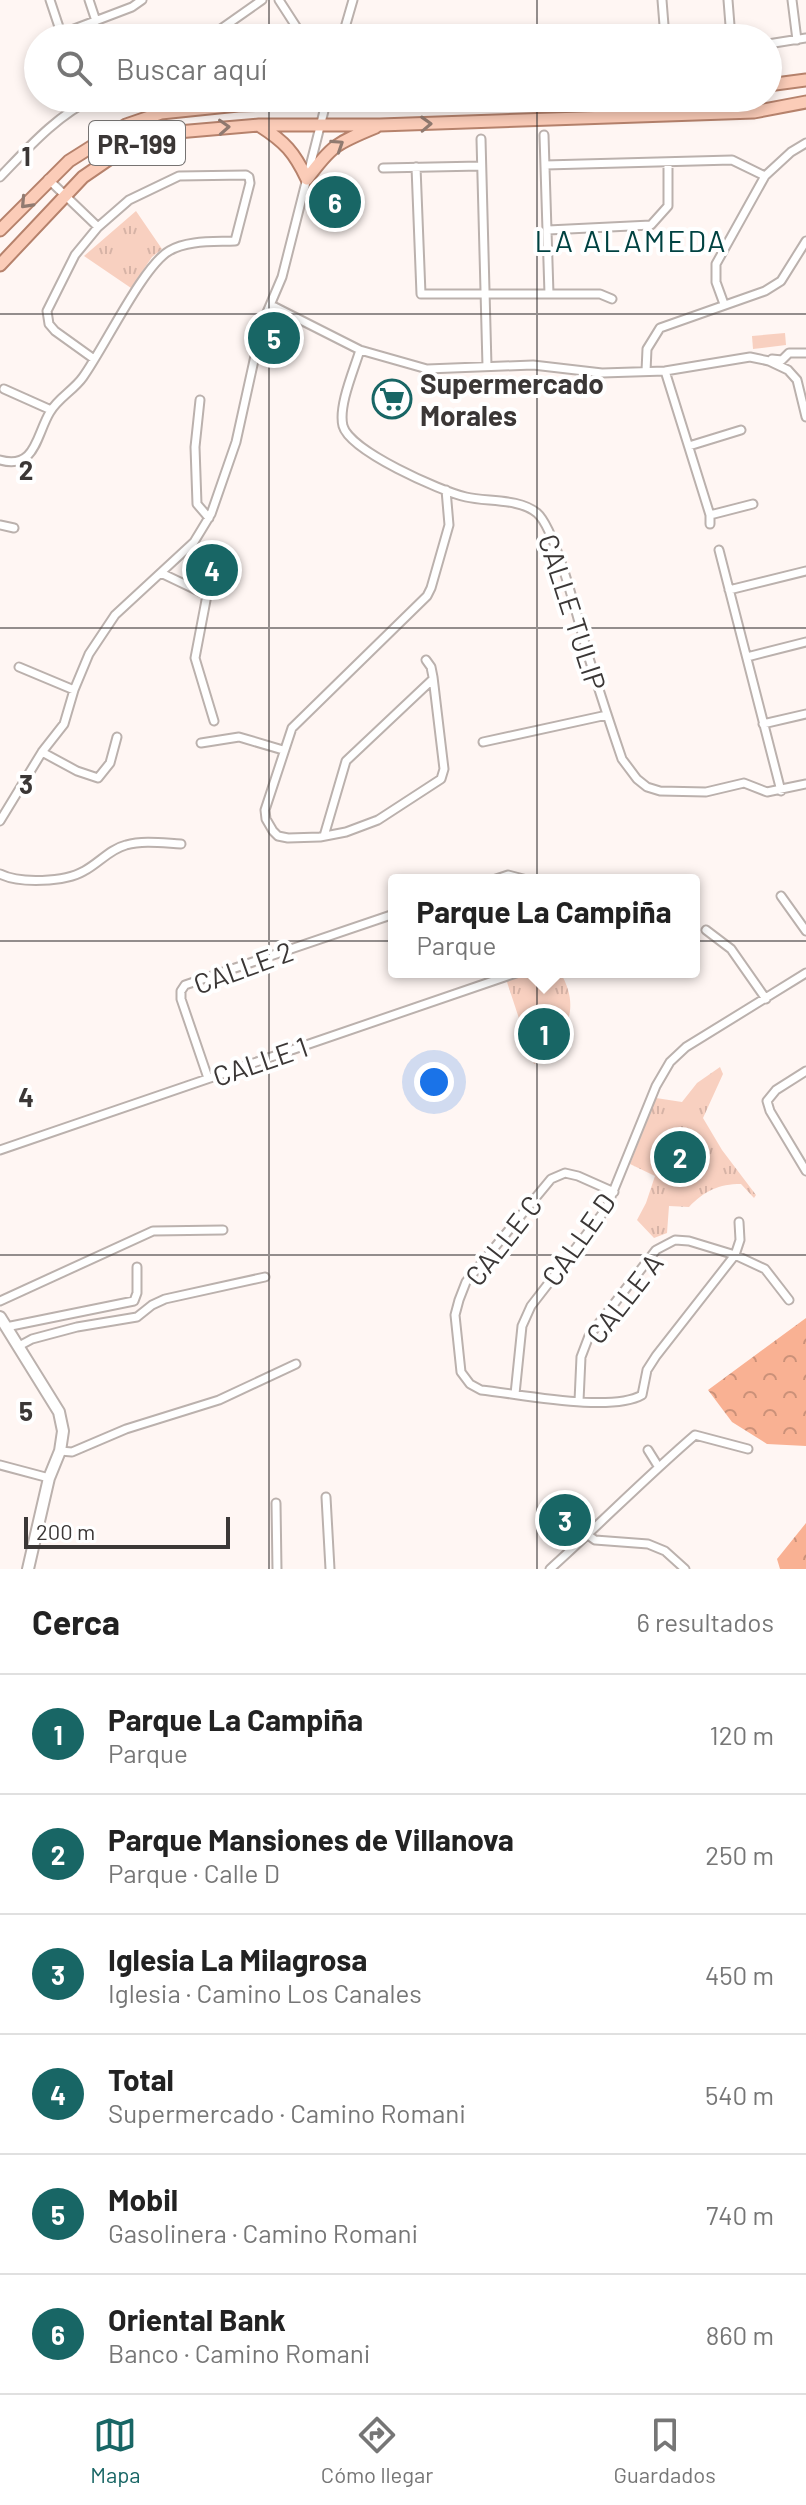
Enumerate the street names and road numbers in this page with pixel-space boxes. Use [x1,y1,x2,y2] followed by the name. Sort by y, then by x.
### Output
[89,121,185,165] road number: PR-199
[532,530,614,694] street label: CALLE TULIP
[189,933,297,1001] street label: CALLE 2
[208,1029,312,1093] street label: CALLE 1
[534,1186,622,1292] street label: CALLE D
[457,1188,549,1292] street label: CALLE C
[578,1246,670,1350] street label: CALLE A

